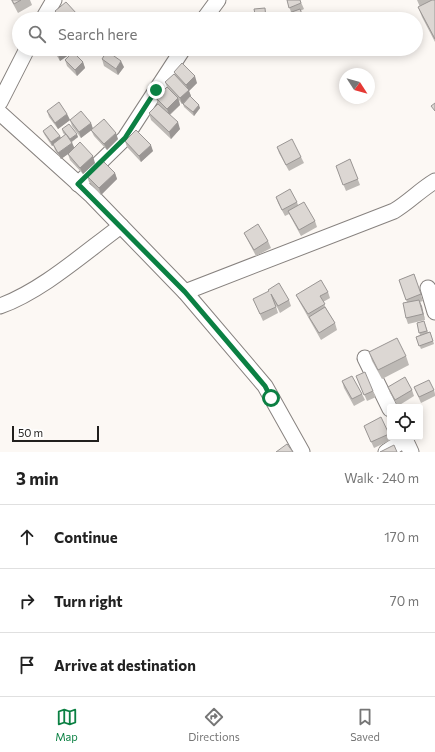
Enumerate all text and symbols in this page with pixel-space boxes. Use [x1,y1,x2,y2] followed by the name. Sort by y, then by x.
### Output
[12,12,423,56] search box
[26,23,48,45] icon: search
[58,25,137,43] text: Search here
[339,68,375,104] north arrow
[147,81,165,99] route end
[262,389,280,407] route start
[387,404,423,440] map controls
[387,404,423,440] button: locate
[12,424,99,443] scale bar
[18,426,43,439] text: 50 m
[16,468,59,489] text: 3 min
[344,470,419,486] text: Walk · 240 m
[16,526,38,548] icon: ahead
[54,528,118,546] text: Continue
[384,529,419,545] text: 170 m
[16,590,38,612] icon: right
[54,592,123,610] text: Turn right
[390,593,419,609] text: 70 m
[16,654,38,676] icon: arrive
[54,656,196,674] text: Arrive at destination
[55,706,78,743] tab: Map
[188,706,240,743] tab: Directions
[350,706,380,743] tab: Saved

